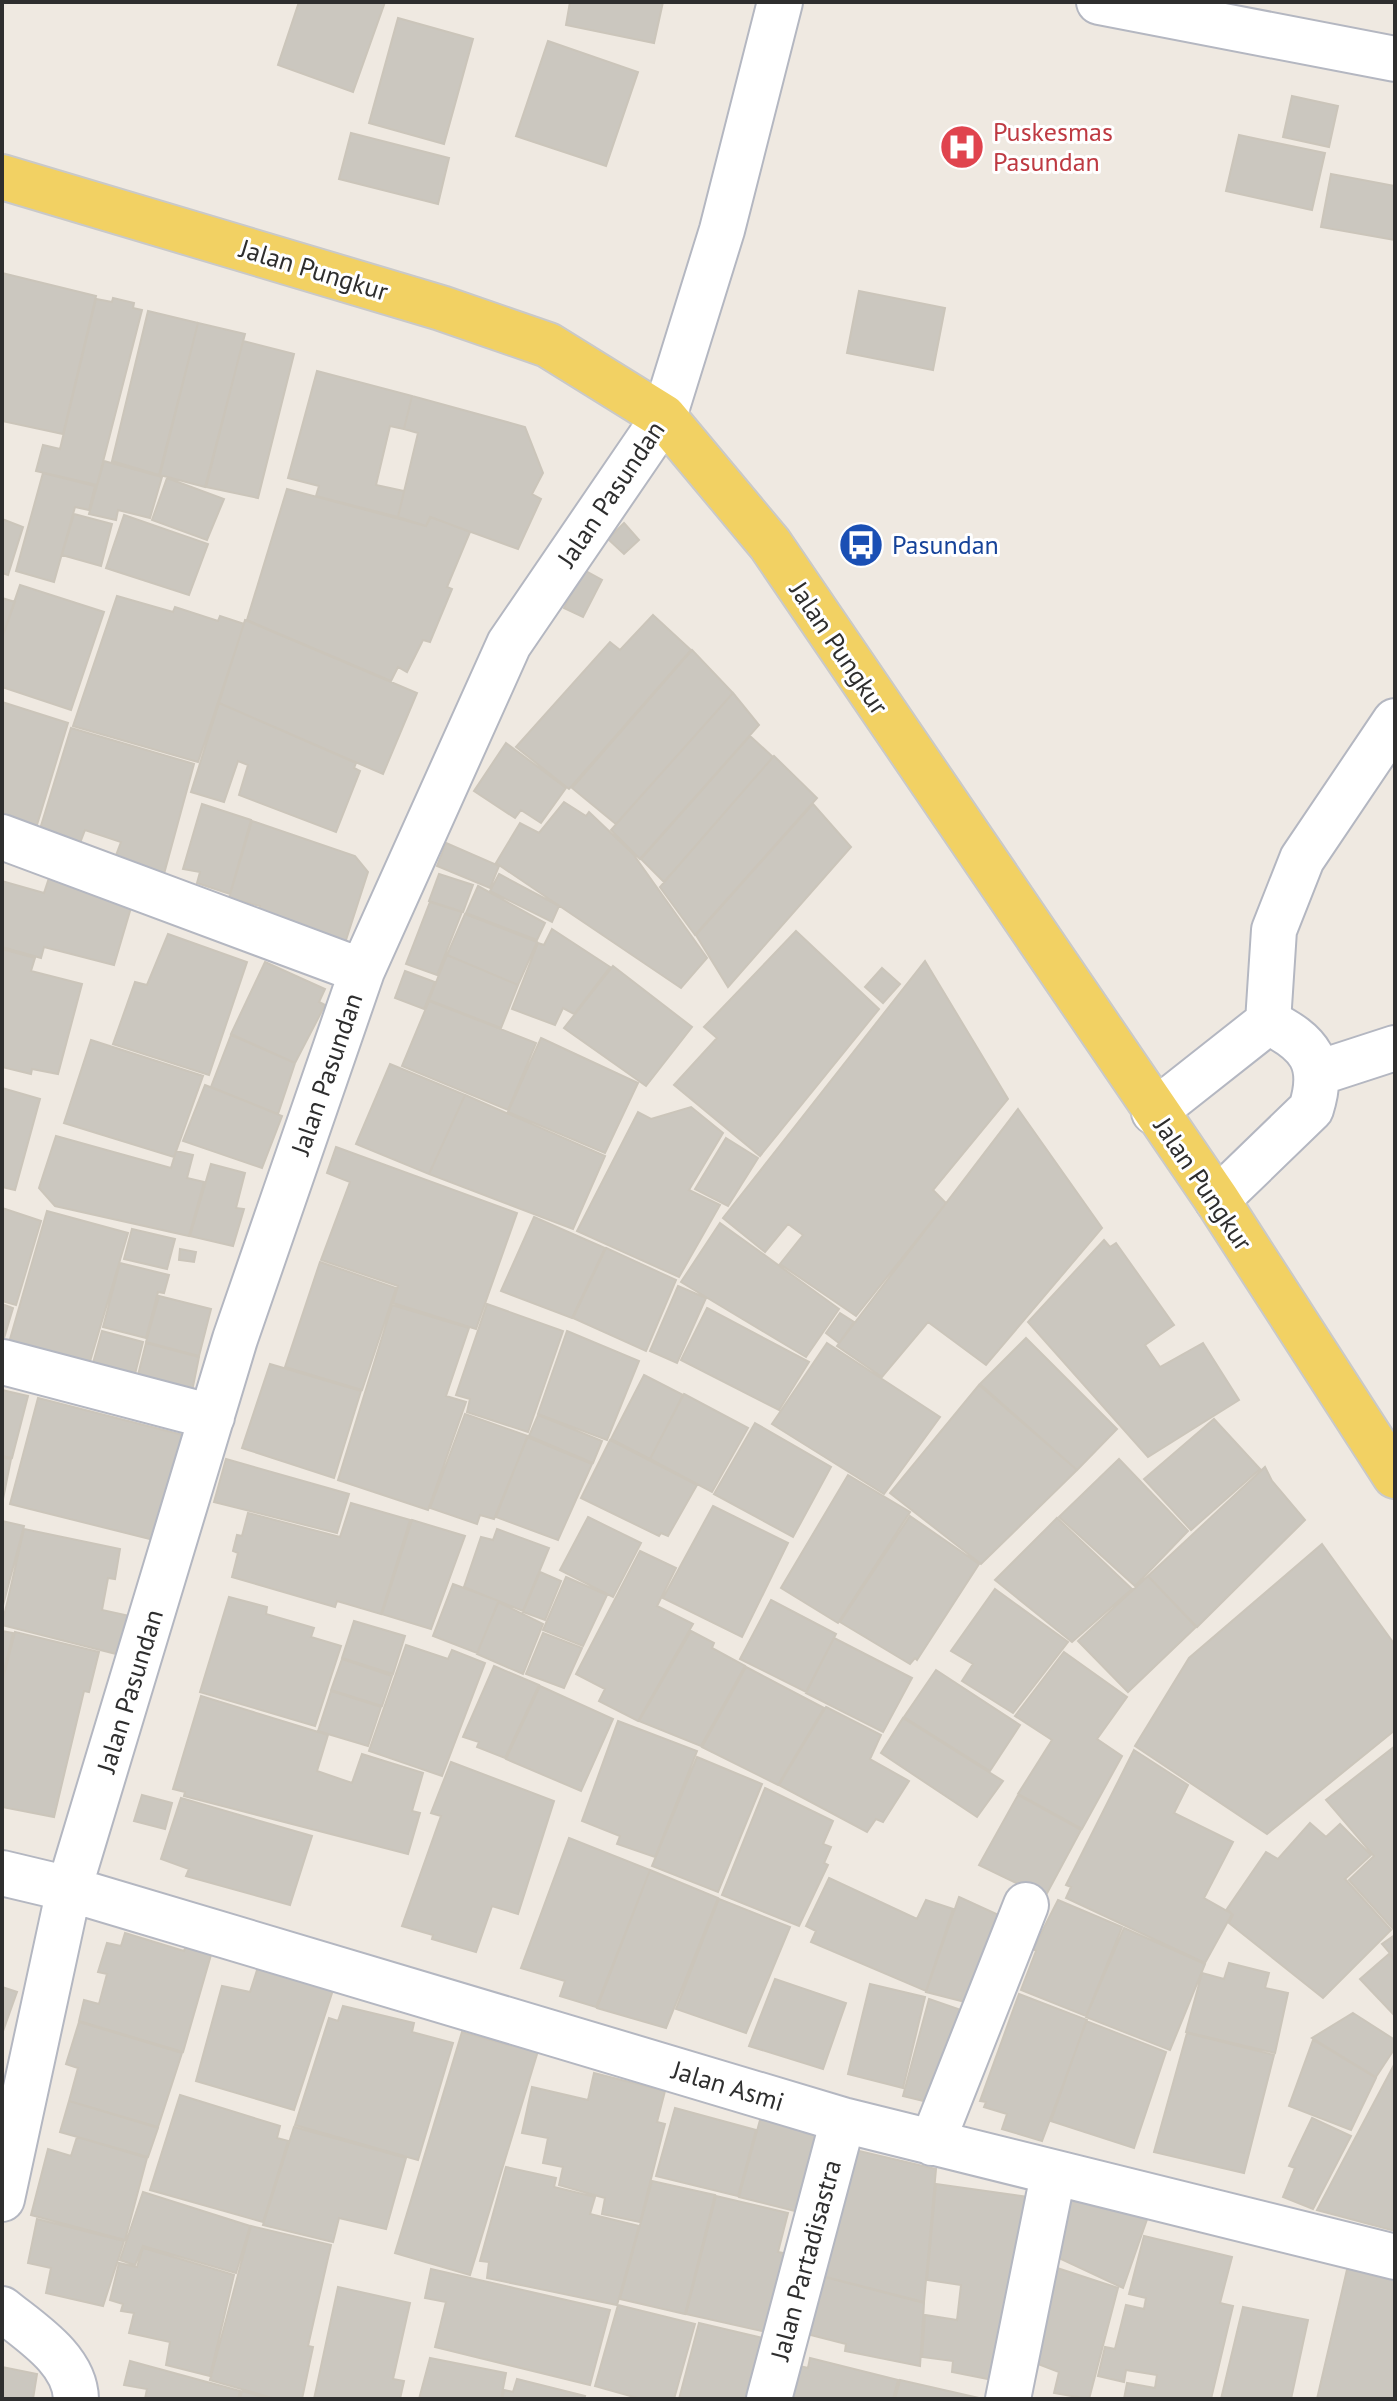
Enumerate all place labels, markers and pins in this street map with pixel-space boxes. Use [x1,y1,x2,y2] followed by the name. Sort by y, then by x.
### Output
[993,115,1113,178] place label: Puskesmas Pasundan
[938,123,986,171] hospital icon: Puskesmas Pasundan
[837,521,885,569] bus stop icon: Pasundan
[892,528,999,561] place label: Pasundan

